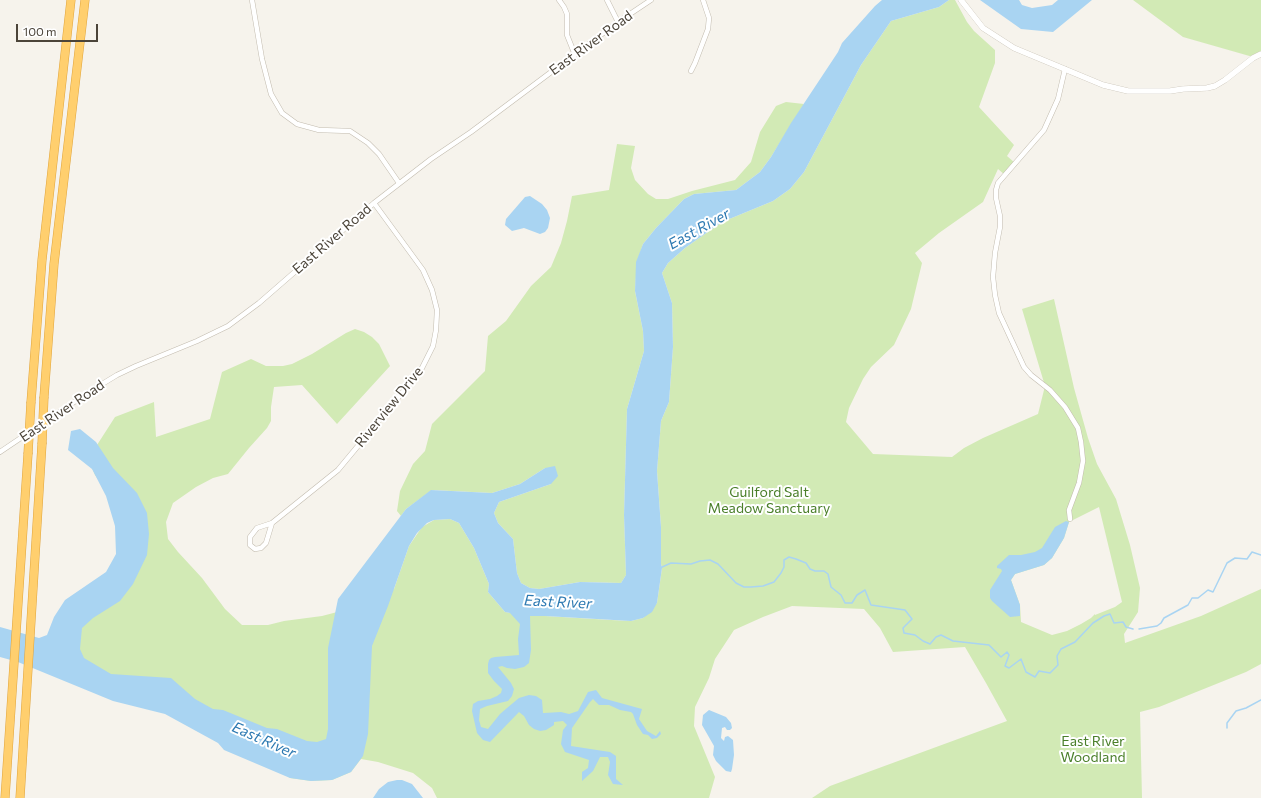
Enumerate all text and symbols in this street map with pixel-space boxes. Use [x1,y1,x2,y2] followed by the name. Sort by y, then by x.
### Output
[546,7,636,79] street label: East River Road
[18,16,100,42] scale bar
[23,24,57,38] text: 100 m
[289,200,375,278] street label: East River Road
[665,205,733,253] water label: East River
[351,363,427,451] street label: Riverview Drive
[16,376,108,446] street label: East River Road
[708,484,830,516] park label: Guilford Salt Meadow Sanctuary
[524,591,592,613] water label: East River
[229,718,299,762] water label: East River
[1060,733,1126,766] park label: East River Woodland

